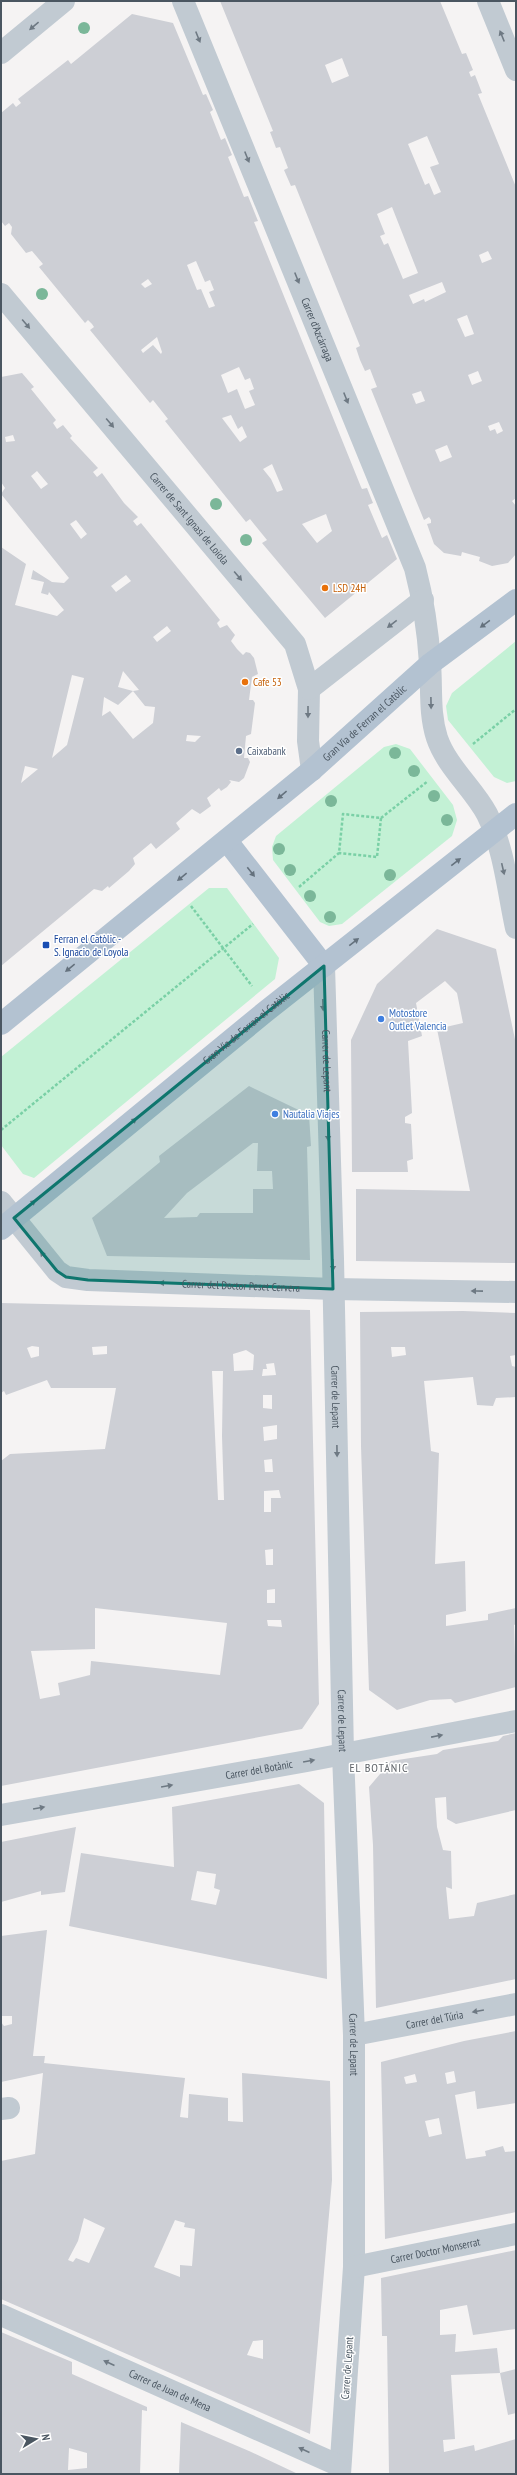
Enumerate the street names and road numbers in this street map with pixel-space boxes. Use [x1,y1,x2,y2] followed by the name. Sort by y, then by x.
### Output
[298,296,337,364] street label: Carrer d'Azcárraga
[147,469,232,567] street label: Carrer de Sant Ignasi de Loiola
[320,682,409,764] street label: Gran Via de Ferran el Catòlic
[200,988,292,1067] street label: Gran Via de Ferran el Catòlic
[319,1029,335,1092] street label: Carrer de Lepant
[182,1276,300,1295] street label: Carrer del Doctor Peset Cervera
[328,1365,343,1428] street label: Carrer de Lepant
[335,1689,350,1752] street label: Carrer de Lepant
[224,1757,294,1782] street label: Carrer del Botànic
[405,2007,464,2032] street label: Carrer del Túria
[346,2013,361,2076] street label: Carrer de Lepant
[389,2234,481,2266] street label: Carrer Doctor Monserrat
[338,2336,356,2400] street label: Carrer de Lepant
[127,2366,213,2415] street label: Carrer de Juan de Mena

